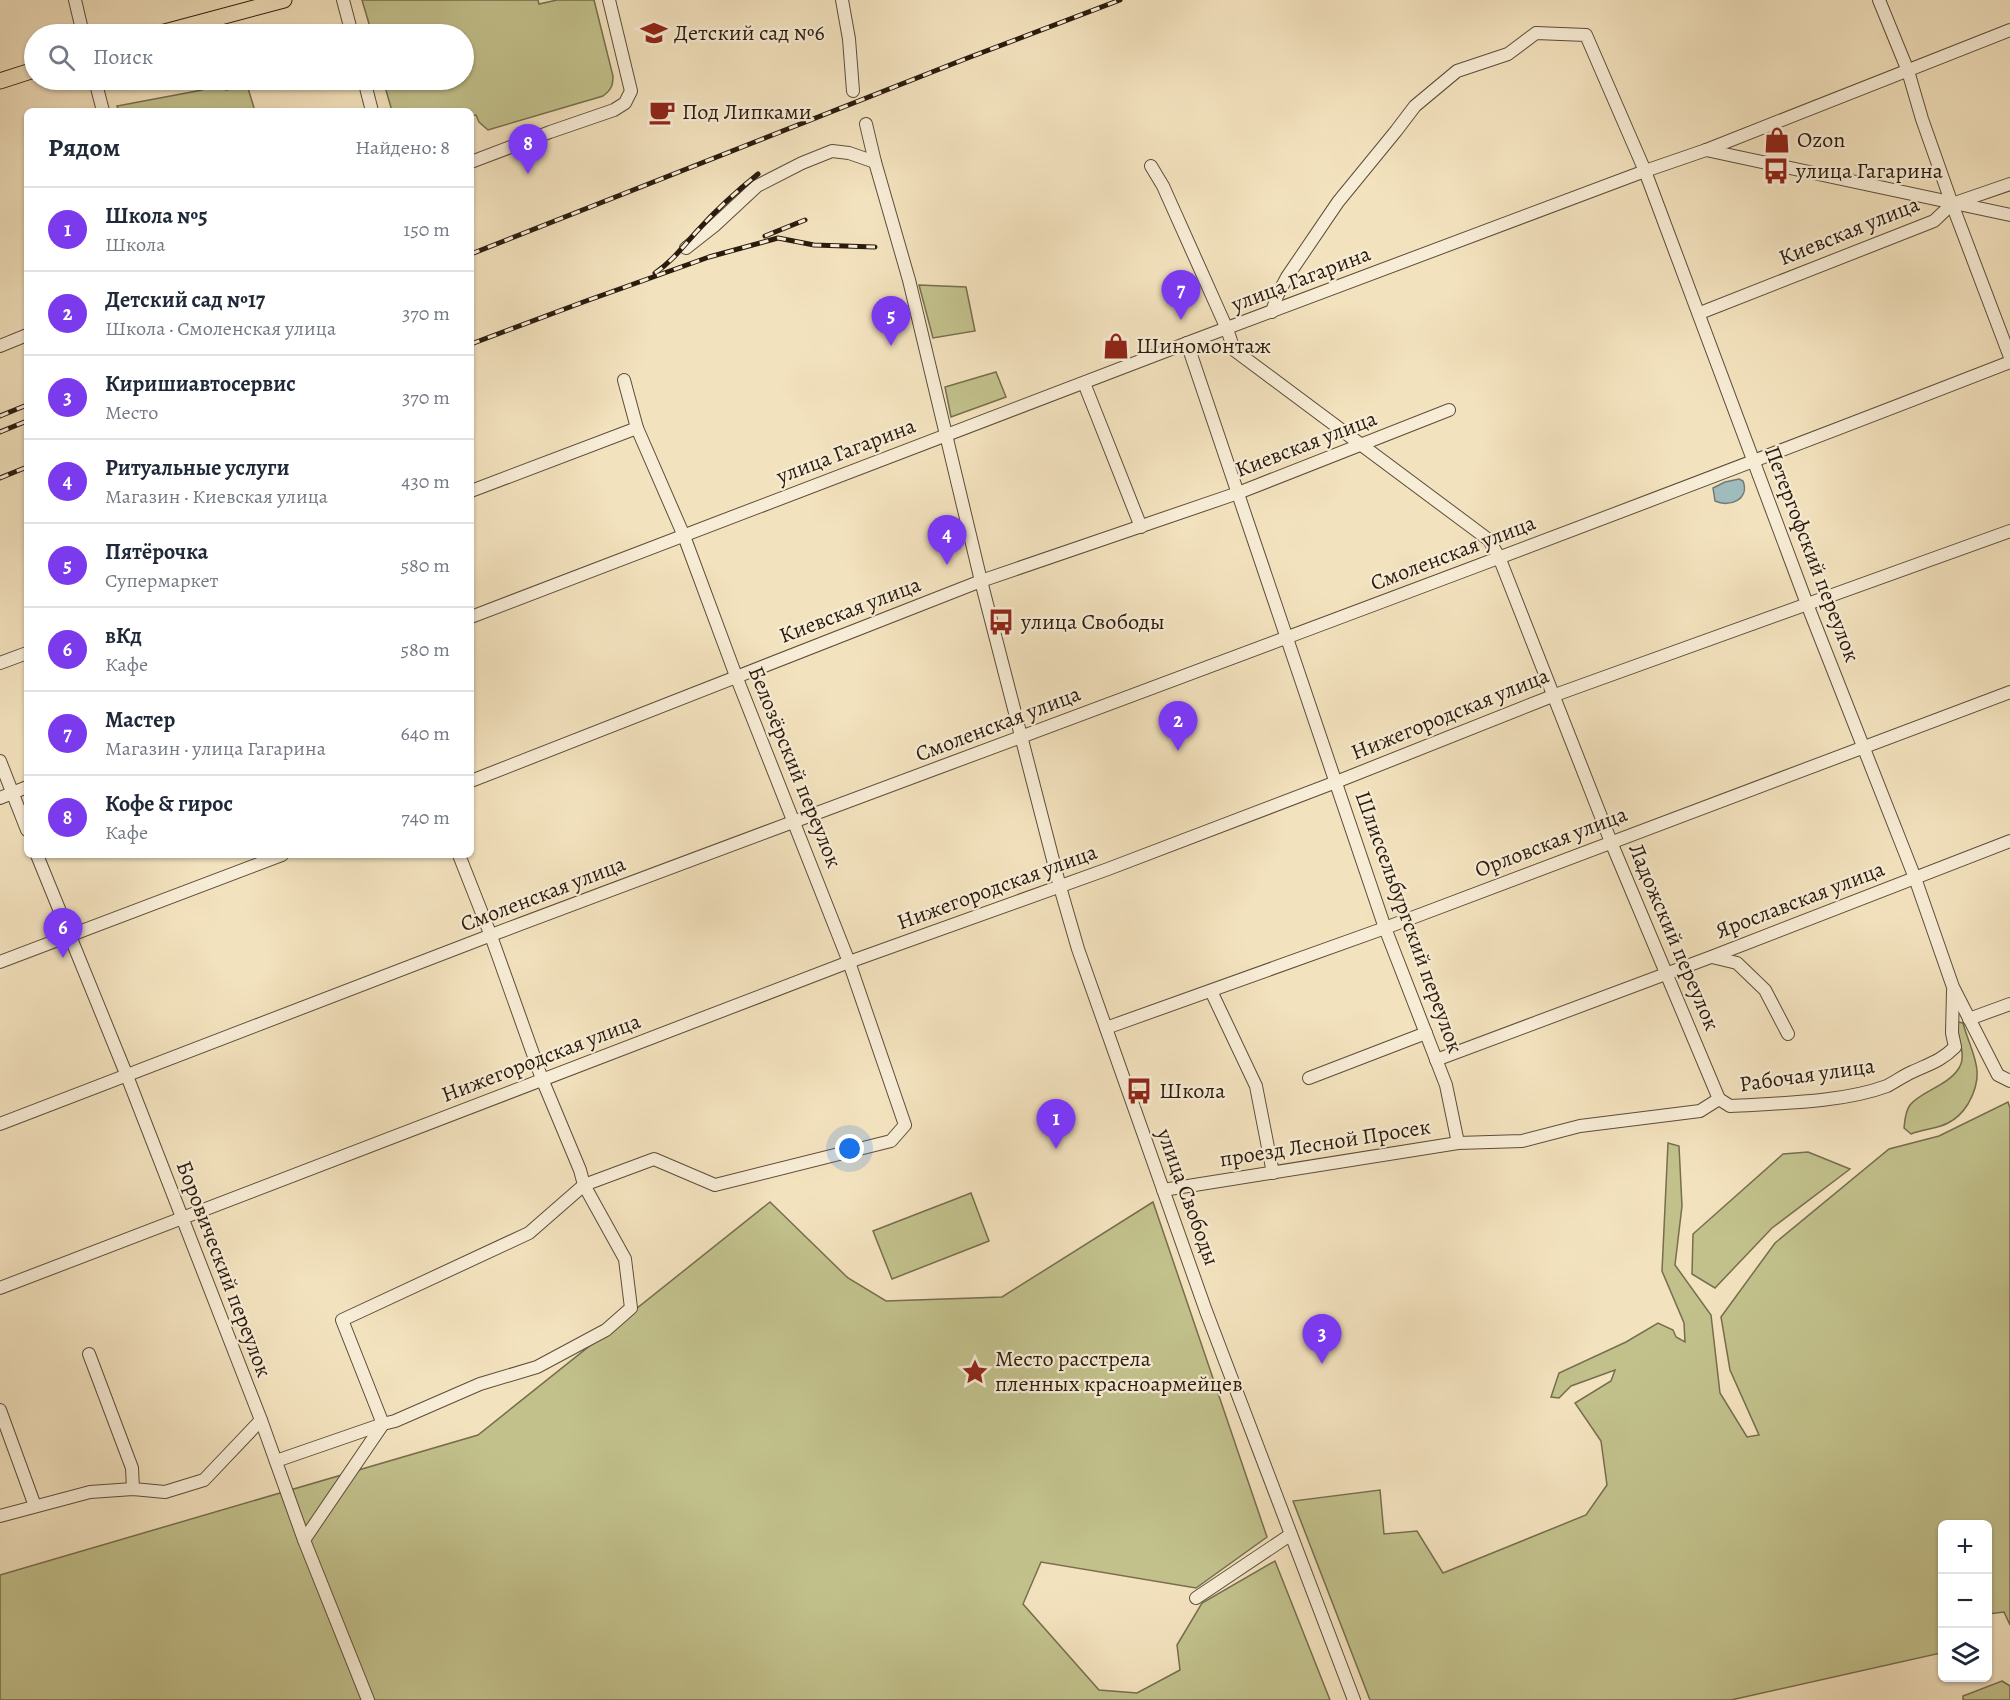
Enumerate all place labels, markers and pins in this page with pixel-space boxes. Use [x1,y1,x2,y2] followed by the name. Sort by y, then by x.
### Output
[639,18,669,48] school or university icon: Детский сад №6
[674,18,825,48] place label: Детский сад №6
[647,97,677,127] cafe icon: Под Липками
[682,97,812,127] place label: Под Липками
[508,124,548,174] pin: 8
[1762,125,1792,155] shop icon: Ozon
[1797,125,1845,155] place label: Ozon
[1761,156,1791,186] bus stop icon: улица Гагарина
[1795,156,1944,186] place label: улица Гагарина
[1162,270,1200,320] pin: 7
[872,296,910,346] pin: 5
[1101,331,1131,361] shop icon: Шиномонтаж
[1136,331,1272,361] place label: Шиномонтаж
[928,516,966,565] pin: 4
[986,607,1016,637] bus stop icon: улица Свободы
[1020,607,1165,637] place label: улица Свободы
[1158,702,1198,751] pin: 2
[44,908,82,958] pin: 6
[1124,1076,1154,1106] bus stop icon: Школа
[1159,1076,1226,1106] place label: Школа
[1036,1100,1076,1149] pin: 1
[1302,1314,1342,1364] pin: 3
[995,1344,1243,1399] place label: Место расстрела пленных красноармейцев
[960,1357,990,1387] place icon: Место расстрела пленных красноармейцев

